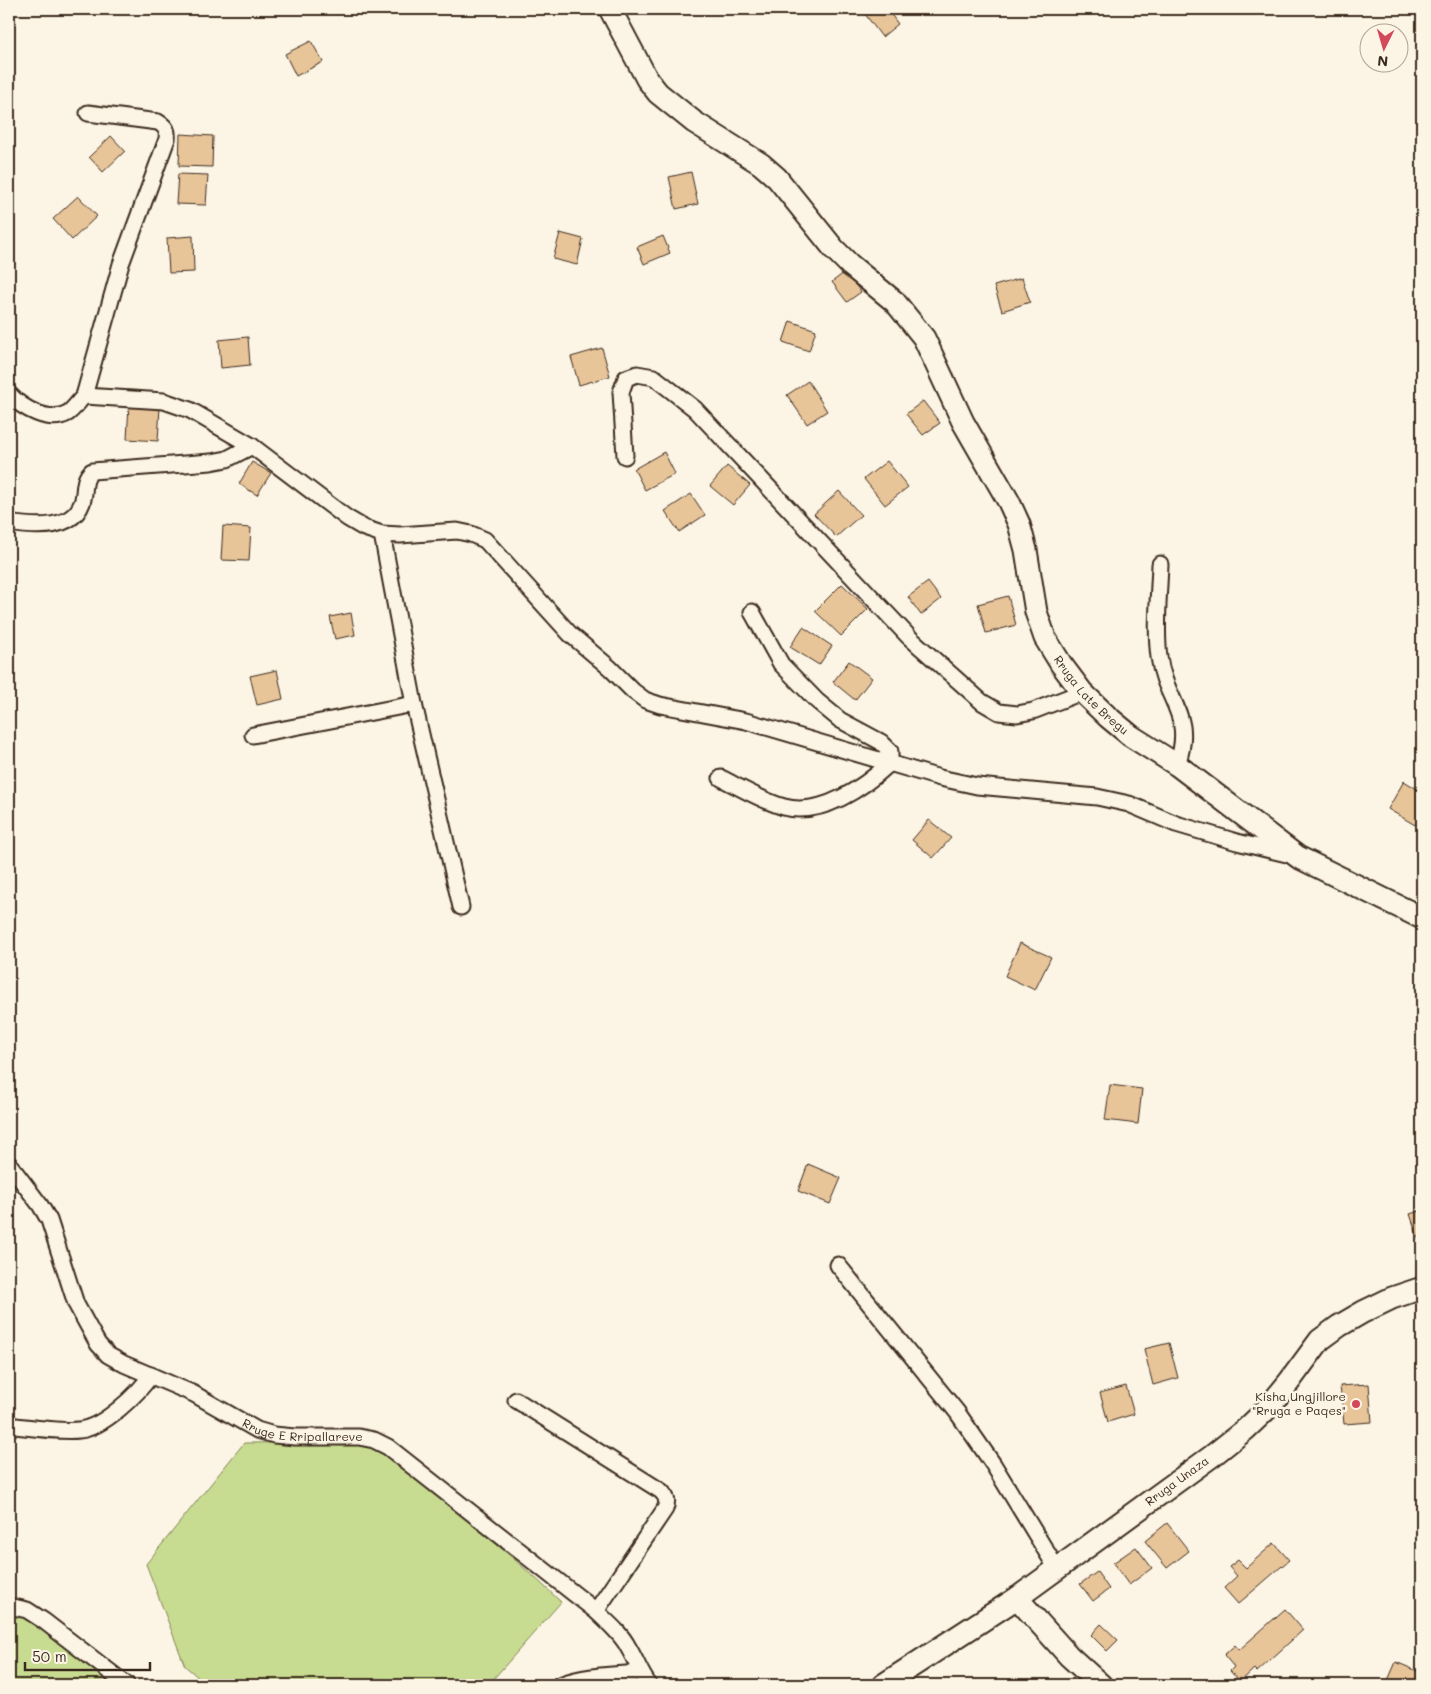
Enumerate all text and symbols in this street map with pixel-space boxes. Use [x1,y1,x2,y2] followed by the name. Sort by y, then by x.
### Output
[1358,22,1408,72] north arrow
[1377,52,1389,71] text: N
[1051,652,1132,738] street label: Rruga Late Bregu
[1252,1388,1346,1418] place label: Kisha Ungjillore "Rruga e Paqes"
[1350,1398,1362,1410] marker: Kisha Ungjillore "Rruga e Paqes"
[240,1414,363,1444] street label: Rruge E Rripallareve
[1142,1452,1212,1509] street label: Rruga Unaza
[25,1639,150,1671] scale bar
[32,1646,67,1666] text: 50 m

